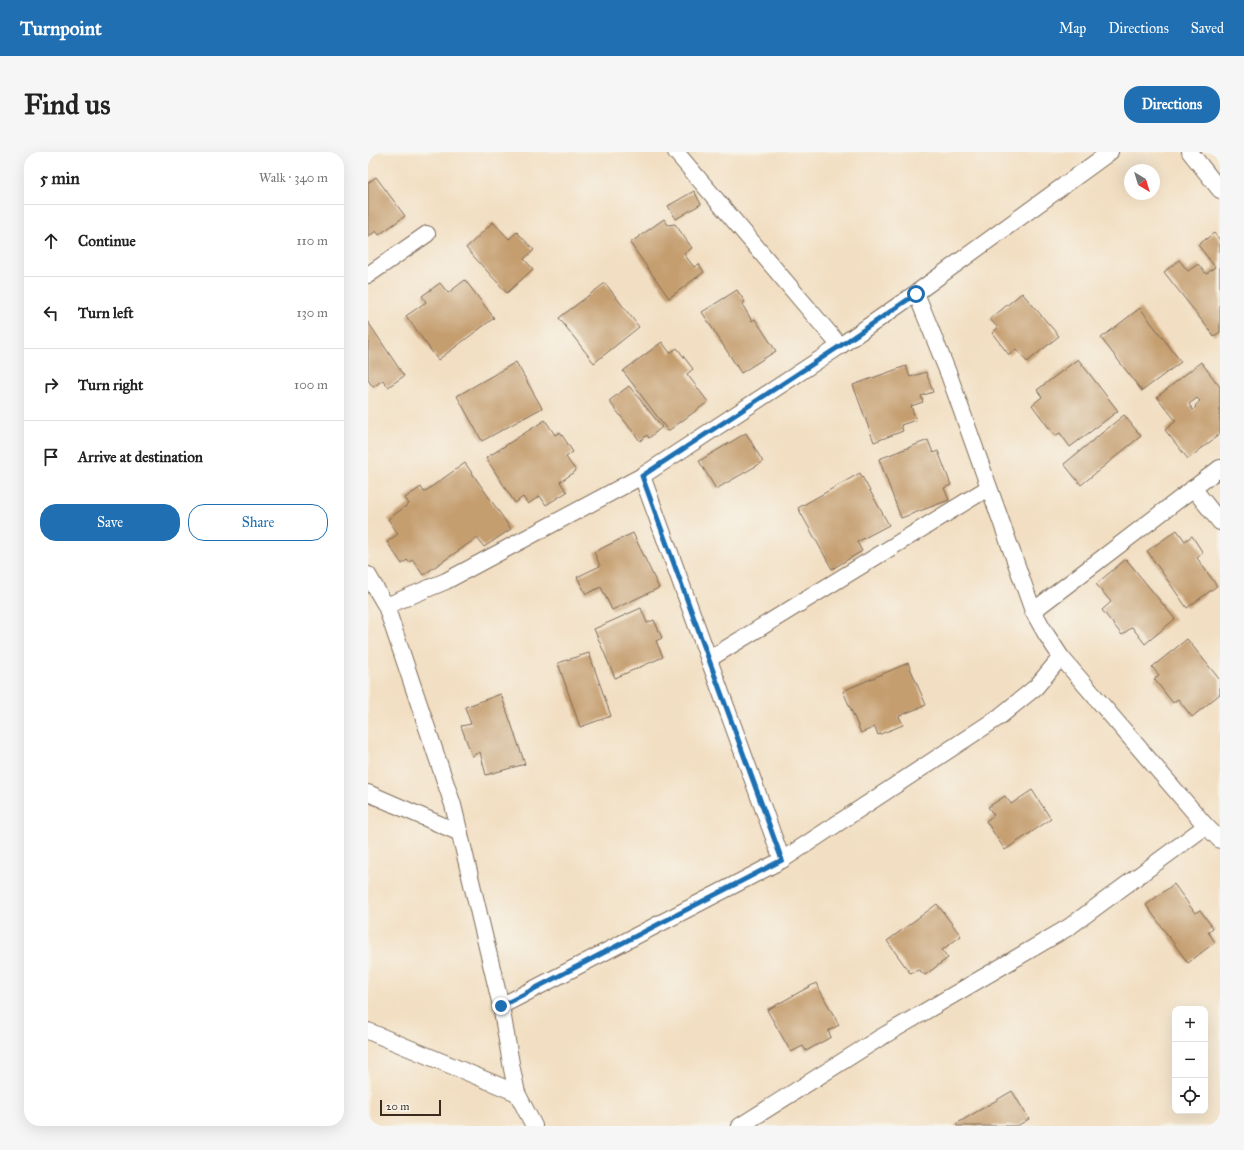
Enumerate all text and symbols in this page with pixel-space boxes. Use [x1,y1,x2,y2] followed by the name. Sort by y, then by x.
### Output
[20,17,102,40] text: Turnpoint
[1059,20,1086,37] text: Map
[1108,20,1169,37] text: Directions
[1191,20,1224,37] text: Saved
[1124,86,1220,123] button: Directions
[24,87,110,122] text: Find us
[1124,164,1160,200] north arrow
[40,168,80,189] text: 5 min
[259,170,328,186] text: Walk · 340 m
[40,230,62,252] icon: ahead
[78,232,136,250] text: Continue
[296,233,328,249] text: 110 m
[907,285,925,303] route start
[40,302,62,324] icon: left
[78,304,134,322] text: Turn left
[296,305,328,321] text: 130 m
[40,374,62,396] icon: right
[78,376,143,394] text: Turn right
[294,377,328,393] text: 100 m
[40,446,62,468] icon: arrive
[78,448,203,466] text: Arrive at destination
[40,504,180,541] button: Save
[188,504,328,541] button: Share
[492,997,510,1015] route end
[1172,1006,1208,1114] map controls
[1172,1006,1208,1042] button: +
[1172,1042,1208,1078] button: −
[1172,1078,1208,1114] button: locate
[380,1098,441,1117] scale bar
[386,1100,409,1113] text: 20 m

